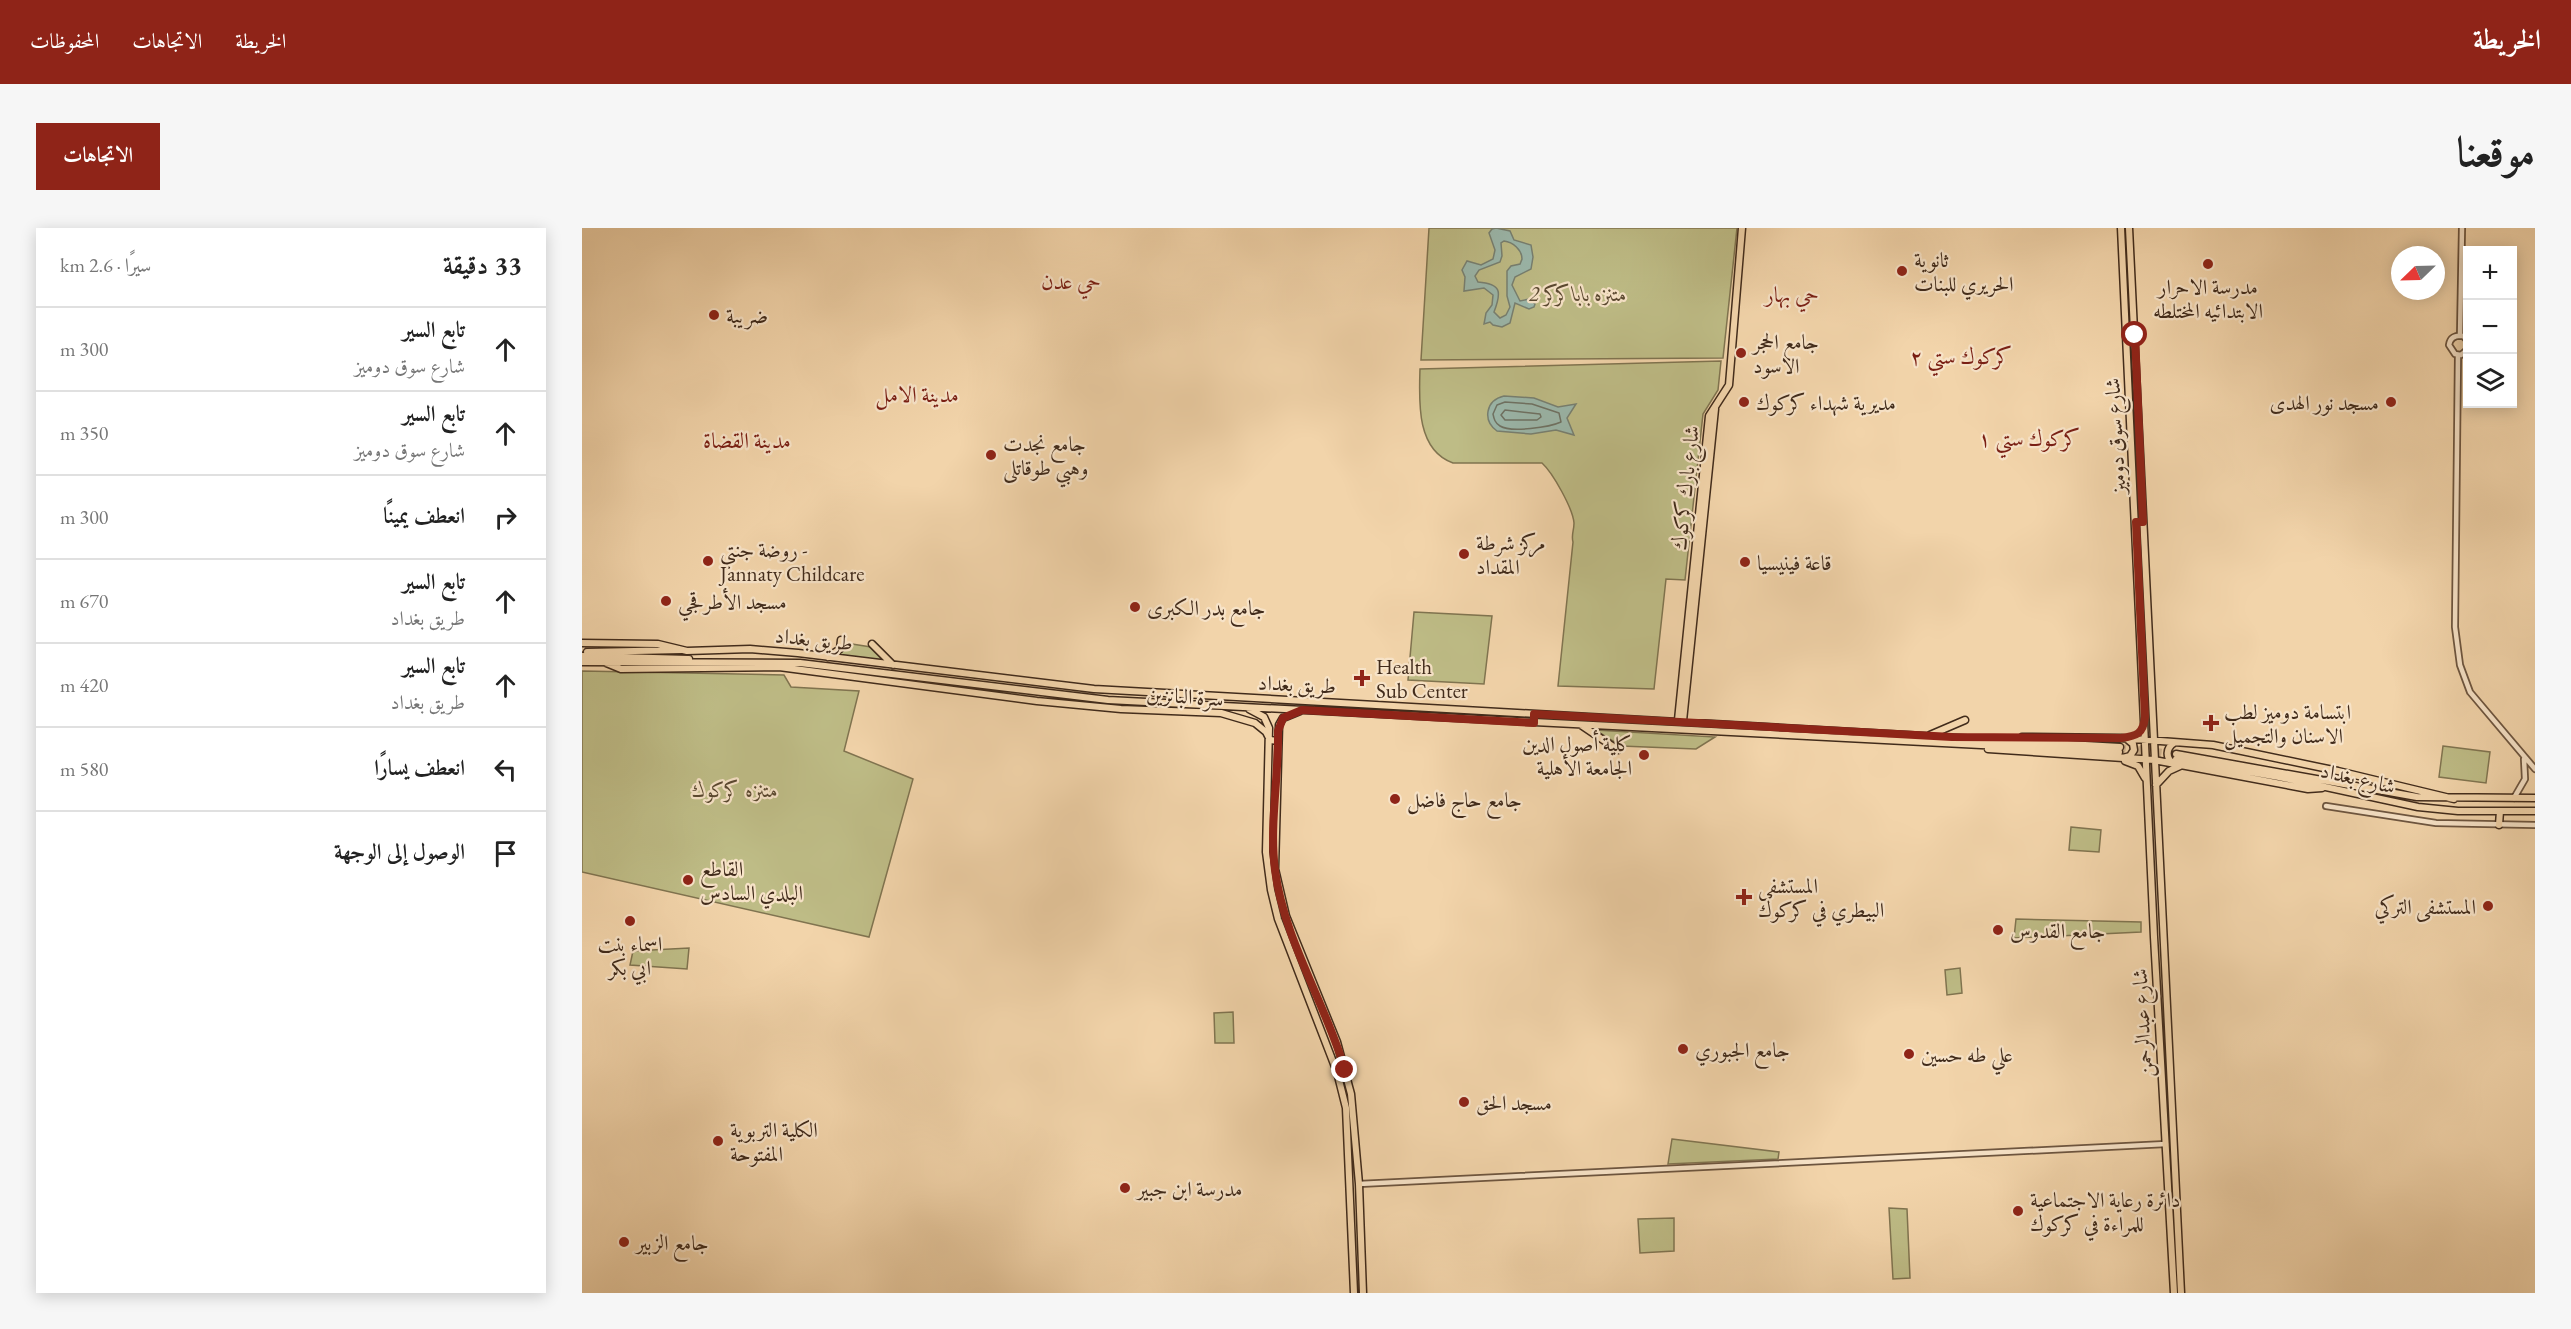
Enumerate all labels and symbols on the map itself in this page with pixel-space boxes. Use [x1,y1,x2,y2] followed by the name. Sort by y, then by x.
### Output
[1914,246,2013,300] place label: ثانوية الحريري للبنات
[2391,246,2445,300] north arrow
[2201,257,2215,271] marker: مدرسة الاحرار الابتدائيه المختلطه
[1895,264,1909,278] marker: ثانوية الحريري للبنات
[1041,267,1101,300] district label: حي عدن
[2153,273,2263,324] place label: مدرسة الاحرار الابتدائيه المختلطه
[1529,280,1627,307] park label: متنزه باباكركر 2
[1763,280,1819,313] district label: حي بهار
[726,302,768,330] place label: ضريبة
[707,308,721,322] marker: ضريبة
[2121,321,2147,347] route start
[1751,328,1819,379] place label: جامع الحجر الاسود
[1910,342,2012,377] district label: كركوك ستي ٢
[1734,346,1748,360] marker: جامع الحجر الاسود
[2098,377,2137,497] street label: شارع سوق دوميز
[875,380,959,410] district label: مدينة الامل
[1756,389,1896,417] place label: مديرية شهداء كركوك
[2270,389,2379,416] place label: مسجد نور الهدى
[1737,395,1751,409] marker: مديرية شهداء كركوك
[2384,395,2398,409] marker: مسجد نور الهدى
[1665,424,1710,552] street label: شارع بارك كركوك
[1978,424,2080,459] district label: كركوك ستي ١
[703,426,791,455] district label: مدينة القضاة
[1003,430,1088,488] place label: جامع نجدت وهبي طوقاتلى
[984,448,998,462] marker: جامع نجدت وهبي طوقاتلى
[1476,529,1546,580] place label: مركز شرطة المقداد
[718,536,864,587] place label: روضة جنتي - Jannaty Childcare
[1457,547,1471,561] marker: مركز شرطة المقداد
[1757,549,1832,576] place label: قاعة فينيسيا
[701,554,715,568] marker: روضة جنتي - Jannaty Childcare
[1738,555,1752,569] marker: قاعة فينيسيا
[678,587,787,622] place label: مسجد الأطرقجي
[659,594,673,608] marker: مسجد الأطرقجي
[1147,594,1266,627] place label: جامع بدر الكبرى
[1128,600,1142,614] marker: جامع بدر الكبرى
[774,621,854,657] street label: طريق بغداد
[1376,653,1468,704] place label: Health Sub Center
[1257,668,1337,700] street label: طريق بغداد
[1353,669,1371,687] marker: Health Sub Center
[1146,680,1224,713] street label: سرة البانزين
[2224,698,2351,751] place label: ابتسامة دوميز لطب الاسنان والتجميل
[2202,714,2220,732] marker: ابتسامة دوميز لطب الاسنان والتجميل
[1522,729,1632,781] place label: كلية أصول الدين الجامعة الأهلية
[1637,748,1651,762] marker: كلية أصول الدين الجامعة الأهلية
[2317,756,2398,805] street label: شارع بغداد
[692,776,778,803] park label: متنزه كركوك
[1407,786,1522,819] place label: جامع حاج فاضل
[1388,792,1402,806] marker: جامع حاج فاضل
[700,855,803,909] place label: القاطع البلدي السادس
[1758,872,1884,927] place label: المستشفى البيطري في كركوك
[681,873,695,887] marker: القاطع البلدي السادس
[1735,888,1753,906] marker: المستشفى البيطري في كركوك
[2375,893,2476,924] place label: المستشفى التركي
[2481,899,2495,913] marker: المستشفى التركي
[623,914,637,928] marker: اسماء بنت ابي بكر
[2010,917,2106,950] place label: جامع القدوس
[1991,923,2005,937] marker: جامع القدوس
[598,930,662,985] place label: اسماء بنت ابي بكر
[2126,968,2163,1078] street label: شارع عبدالرحمن
[1695,1036,1790,1069] place label: جامع الجبوري
[1921,1041,2013,1075] place label: علي طه حسين
[1676,1042,1690,1056] marker: جامع الجبوري
[1902,1047,1916,1061] marker: علي طه حسين
[1331,1056,1357,1082] route end
[1476,1089,1552,1116] place label: مسجد الحق
[1457,1095,1471,1109] marker: مسجد الحق
[730,1116,818,1167] place label: الكلية التربوية المفتوحة
[711,1134,725,1148] marker: الكلية التربوية المفتوحة
[1135,1175,1242,1202] place label: مدرسة ابن جبير
[1118,1181,1132,1195] marker: مدرسة ابن جبير
[2030,1186,2180,1241] place label: دائرة رعاية الاجتماعية للمراءة في كركوك
[2011,1204,2025,1218] marker: دائرة رعاية الاجتماعية للمراءة في كركوك
[634,1229,709,1262] place label: جامع الزبير
[617,1235,631,1249] marker: جامع الزبير

